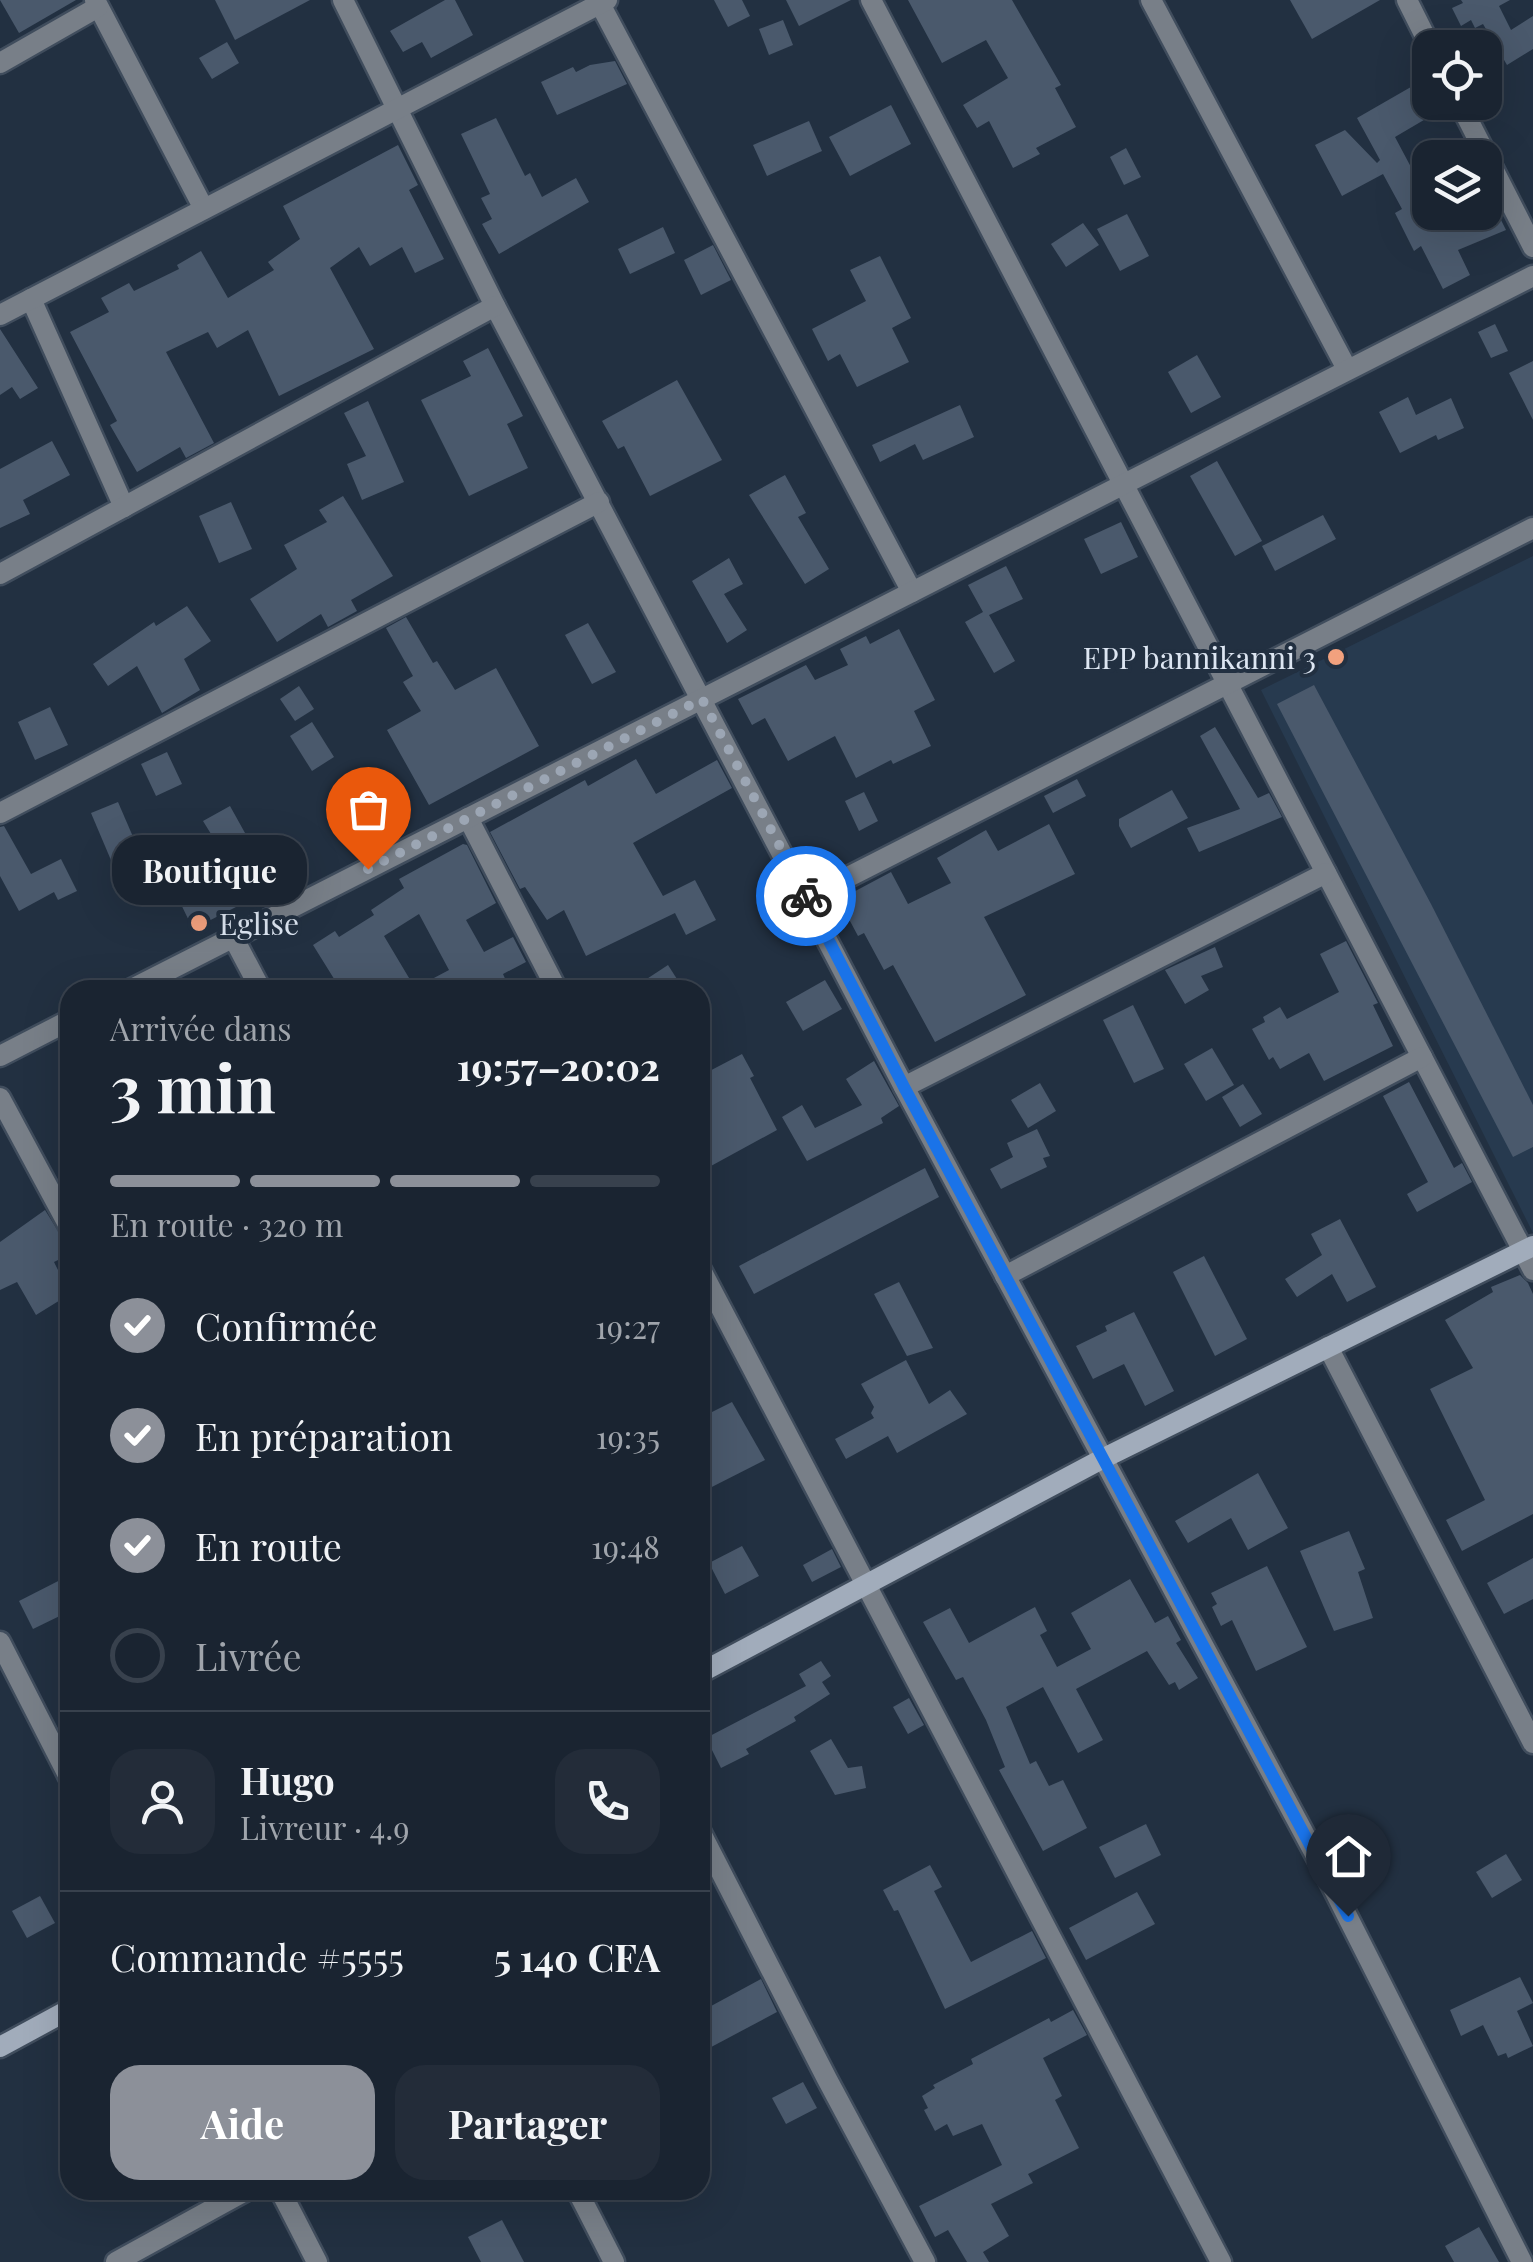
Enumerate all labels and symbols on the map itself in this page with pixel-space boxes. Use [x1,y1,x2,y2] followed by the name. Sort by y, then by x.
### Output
[1083,637,1316,677] place label: EPP bannikanni 3
[1325,646,1347,668] marker: EPP bannikanni 3
[326,767,411,870] pin
[113,834,308,904] callout: Boutique
[756,846,856,946] courier
[219,903,299,943] place label: Eglise
[188,912,210,934] marker: Eglise
[1306,1814,1391,1917] pin

